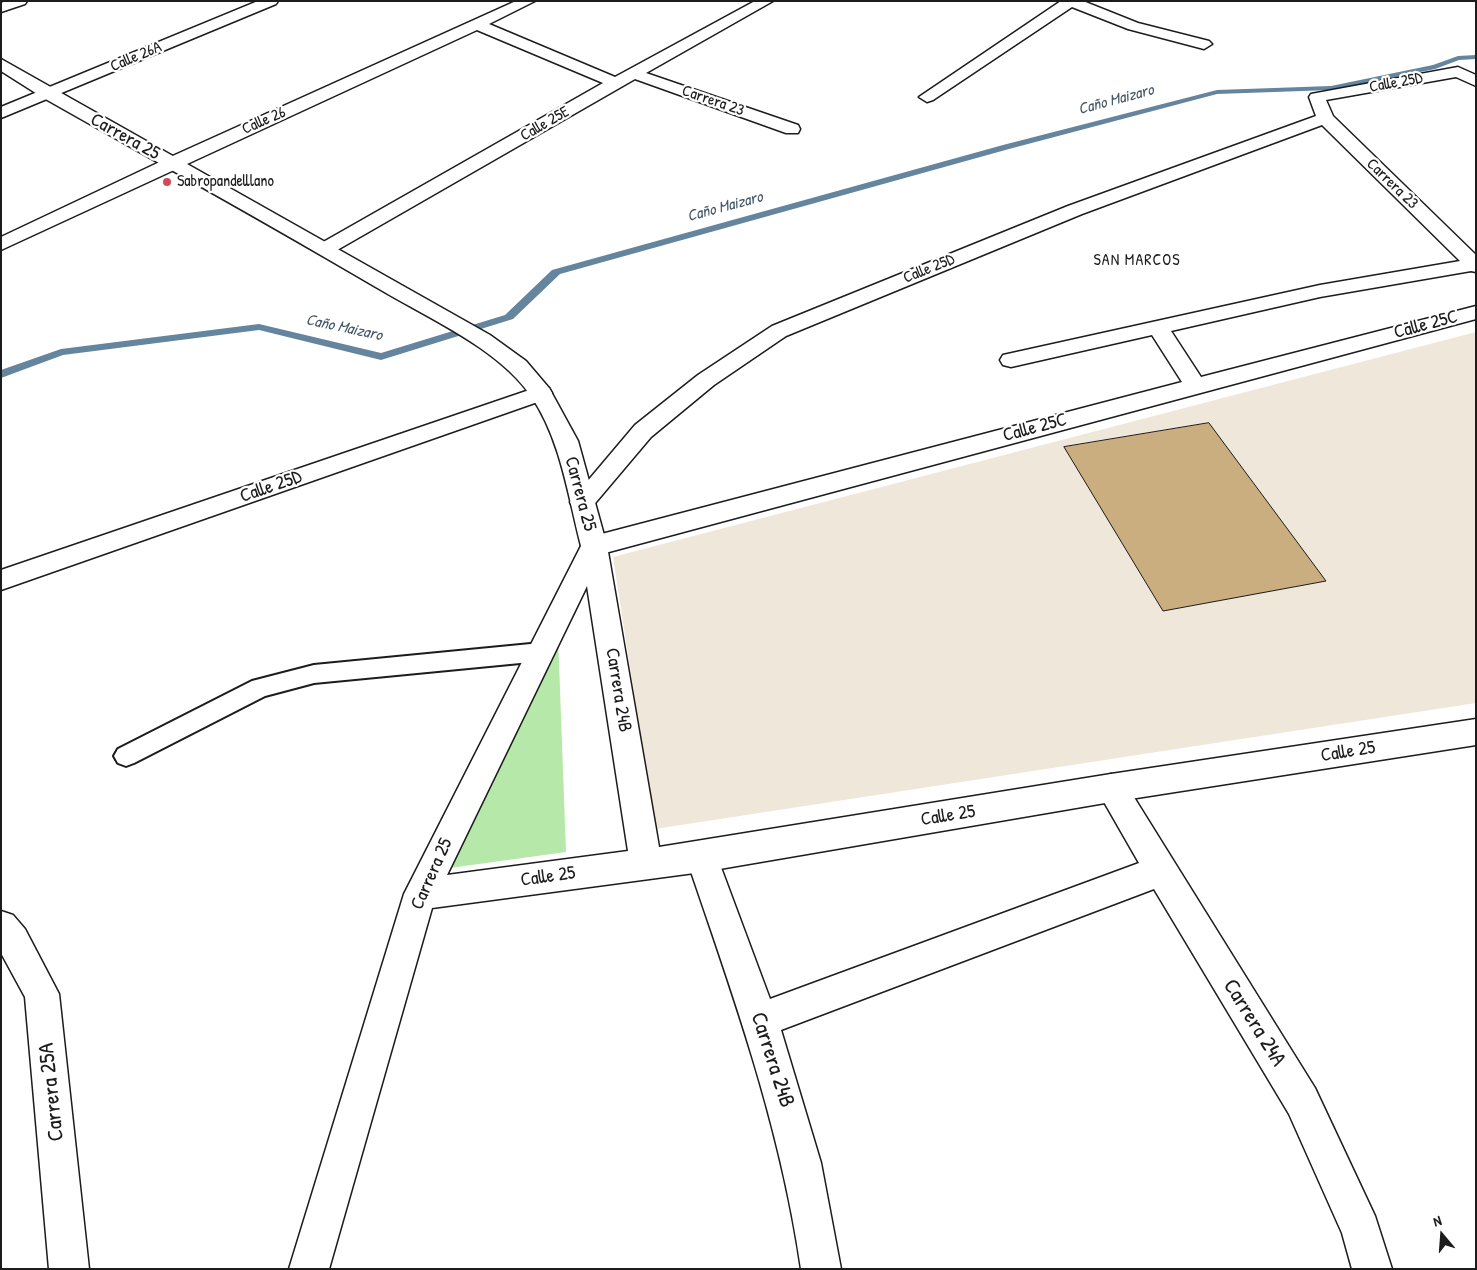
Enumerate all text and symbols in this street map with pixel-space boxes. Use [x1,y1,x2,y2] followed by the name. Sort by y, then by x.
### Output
[108,38,164,76] street label: Calle 26A
[1368,69,1424,97] street label: Calle 25D
[679,81,747,121] street label: Carrera 23
[1076,81,1156,119] water label: Caño Maizaro
[517,102,573,146] street label: Calle 25E
[239,103,289,139] street label: Calle 26
[86,109,164,165] street label: Carrera 25
[1362,155,1422,213] street label: Carrera 23
[177,172,274,192] place label: Sabropandelllano
[161,176,173,188] marker: Sabropandelllano
[685,188,765,226] water label: Caño Maizaro
[900,250,958,288] street label: Calle 25D
[1092,251,1182,271] district label: SAN MARCOS
[1392,306,1460,344] street label: Calle 25C
[304,311,384,345] water label: Caño Maizaro
[1001,409,1069,447] street label: Calle 25C
[559,454,601,534] street label: Carrera 25
[237,466,305,508] street label: Calle 25D
[600,646,636,734] street label: Carrera 24B
[1319,736,1377,768] street label: Calle 25
[919,800,977,832] street label: Calle 25
[406,835,458,913] street label: Carrera 25
[519,862,577,892] street label: Calle 25
[1217,975,1291,1071] street label: Carrera 24A
[744,1009,800,1111] street label: Carrera 24B
[34,1041,70,1143] street label: Carrera 25A
[1417,1210,1467,1260] north arrow
[1431,1210,1444,1230] text: N

